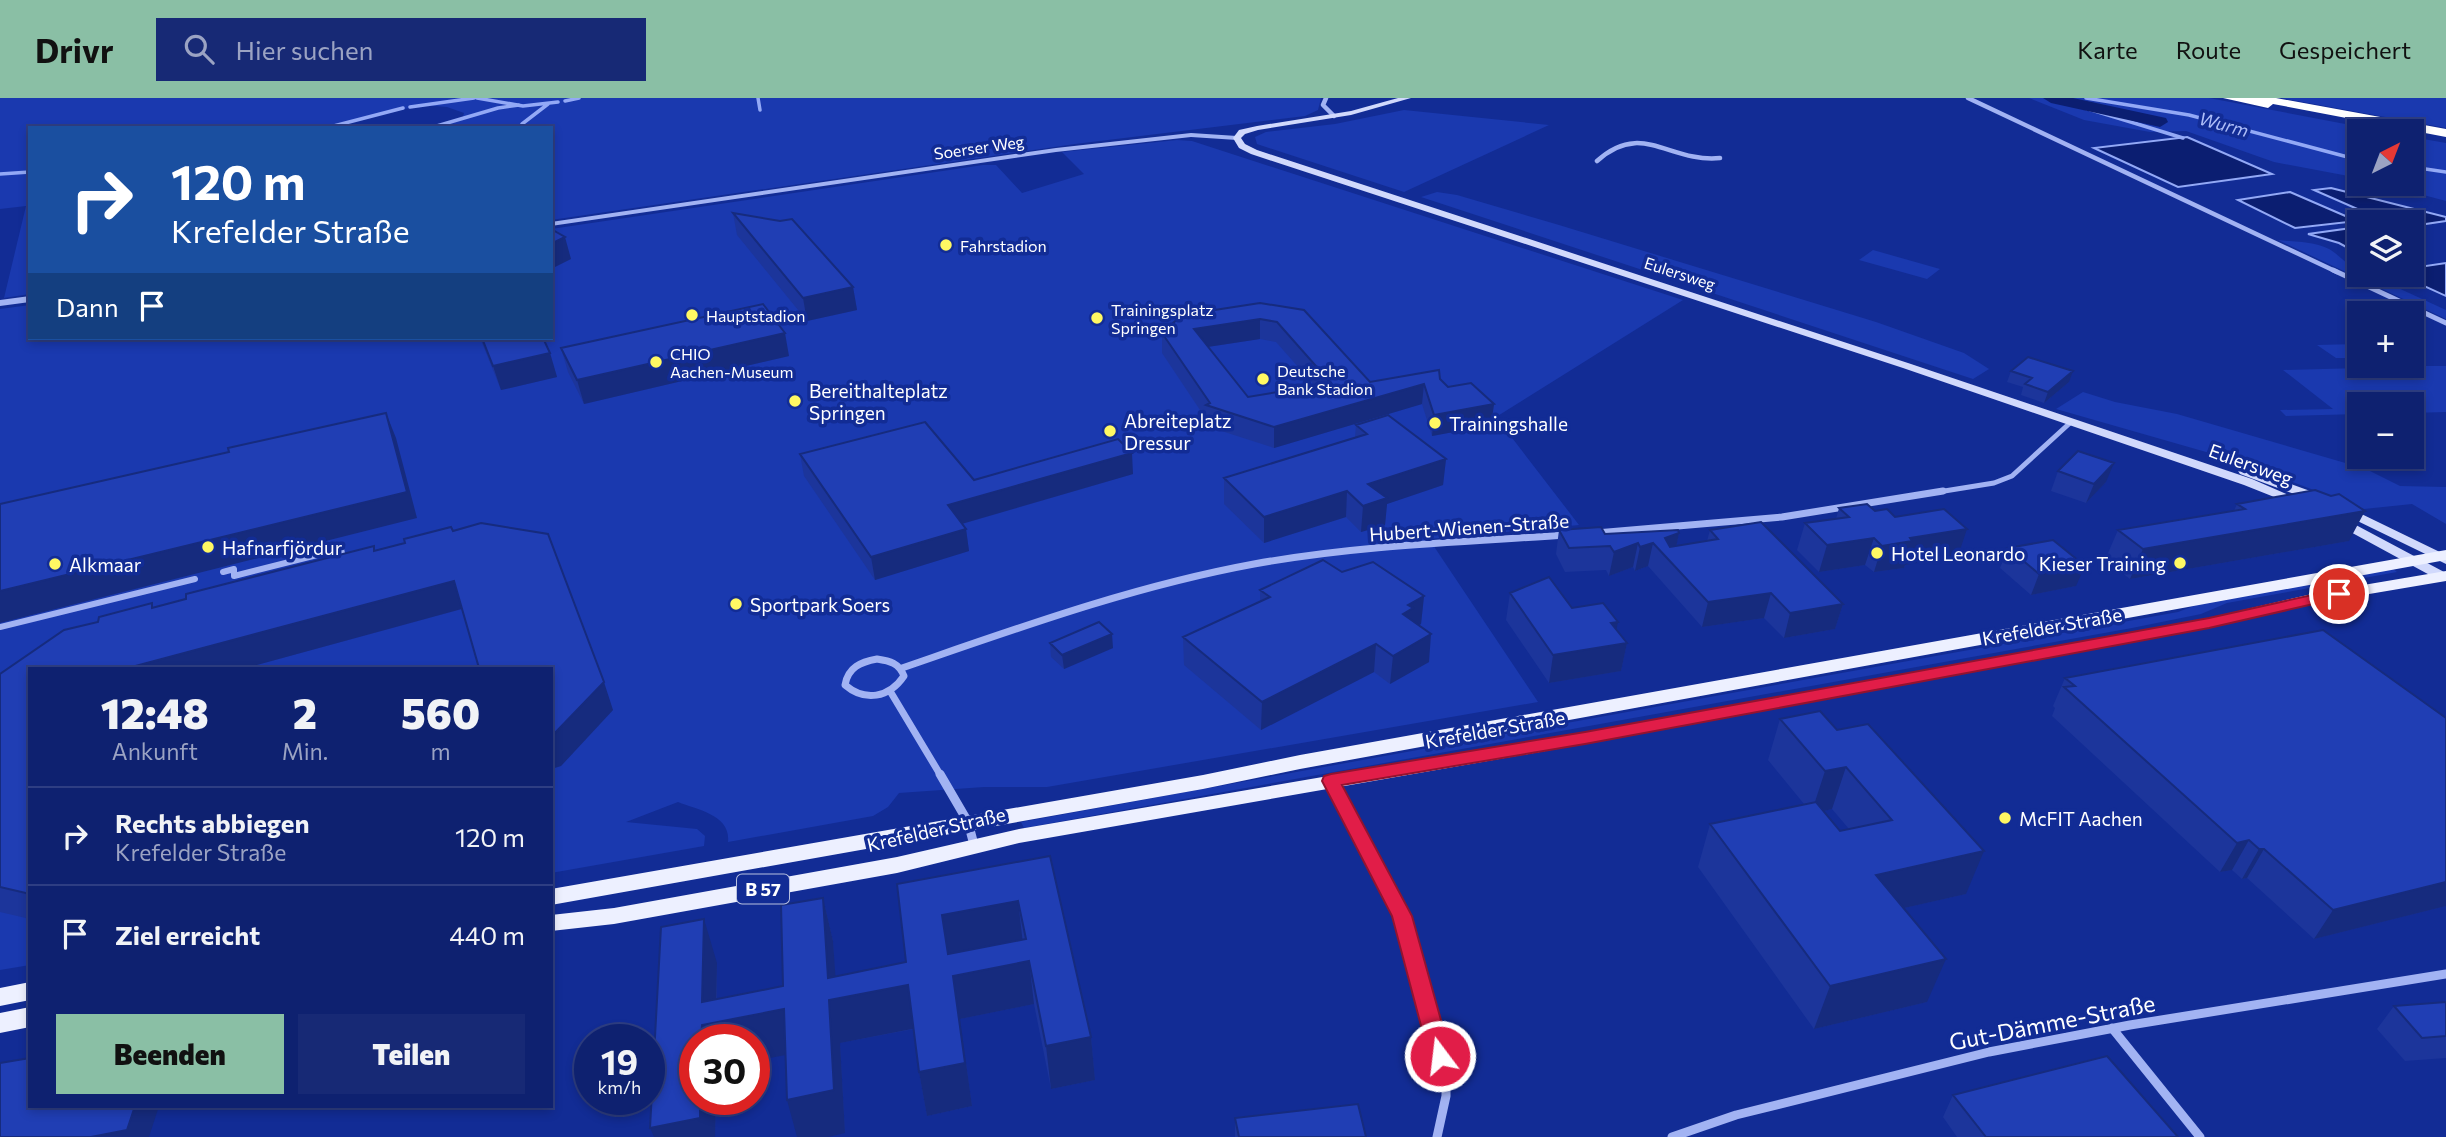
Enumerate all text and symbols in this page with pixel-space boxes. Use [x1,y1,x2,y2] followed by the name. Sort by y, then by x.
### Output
[156,18,646,81] search box
[35,29,114,70] text: Drivr
[180,30,218,68] icon: search
[236,34,374,65] text: Hier suchen
[2077,35,2138,64] text: Karte
[2176,35,2241,64] text: Route
[2279,35,2411,64] text: Gespeichert
[2197,107,2251,141] water label: Wurm
[2347,119,2424,196] north arrow
[2347,119,2424,469] map controls
[933,131,1026,163] street label: Soerser Weg
[171,150,305,210] text: 120 m
[56,154,147,245] icon: right
[171,210,410,250] text: Krefelder Straße
[2347,210,2424,287] button: layers
[960,236,1047,255] place label: Fahrstadion
[938,237,954,253] marker: Fahrstadion
[1642,253,1718,294] street label: Eulersweg
[133,287,171,325] icon: arrive
[56,291,119,322] text: Dann
[1111,300,1213,337] place label: Trainingsplatz Springen
[2347,301,2424,378] button: +
[706,306,805,325] place label: Hauptstadion
[684,307,700,323] marker: Hauptstadion
[1089,310,1105,326] marker: Trainingsplatz Springen
[670,344,793,381] place label: CHIO Aachen-Museum
[648,354,664,370] marker: CHIO Aachen-Museum
[1277,361,1373,398] place label: Deutsche Bank Stadion
[1255,371,1271,387] marker: Deutsche Bank Stadion
[809,379,948,424] place label: Bereithalteplatz Springen
[2347,392,2424,469] button: −
[787,393,803,409] marker: Bereithalteplatz Springen
[1124,409,1231,454] place label: Abreiteplatz Dressur
[1449,412,1568,435] place label: Trainingshalle
[1427,415,1443,431] marker: Trainingshalle
[1102,423,1118,439] marker: Abreiteplatz Dressur
[2206,438,2296,490] street label: Eulersweg
[1368,509,1570,545] street label: Hubert-Wienen-Straße
[222,536,343,559] place label: Hafnarfjördur
[200,539,216,555] marker: Hafnarfjördur
[1891,542,2025,565] place label: Hotel Leonardo
[1869,545,1885,561] marker: Hotel Leonardo
[2039,552,2166,575] place label: Kieser Training
[69,553,142,576] place label: Alkmaar
[2172,555,2188,571] marker: Kieser Training
[47,556,63,572] marker: Alkmaar
[2309,564,2369,624] pin
[2320,575,2358,613] icon: arrive
[750,593,890,616] place label: Sportpark Soers
[728,596,744,612] marker: Sportpark Soers
[1980,602,2124,650] street label: Krefelder Straße
[101,686,209,738] text: 12:48
[293,686,317,738] text: 2
[401,686,480,738] text: 560
[1423,705,1567,753] street label: Krefelder Straße
[112,737,198,765] text: Ankunft
[282,737,328,765] text: Min.
[431,737,451,765] text: m
[864,802,1008,856] street label: Krefelder Straße
[115,807,310,838] text: Rechts abbiegen
[2019,807,2143,830] place label: McFIT Aachen
[1997,810,2013,826] marker: McFIT Aachen
[56,817,94,855] icon: right
[455,821,525,852] text: 120 m
[115,838,286,866] text: Krefelder Straße
[737,874,789,904] road number: B 57
[56,915,94,953] icon: arrive
[115,919,260,950] text: Ziel erreicht
[449,919,525,950] text: 440 m
[1947,988,2157,1056] street label: Gut-Dämme-Straße
[56,1014,284,1094] button: Beenden
[298,1014,525,1094] button: Teilen
[1403,1019,1477,1093] position arrow
[679,1024,770,1115] speed limit sign: 30
[601,1039,638,1082] text: 19
[598,1076,641,1098] text: km/h

